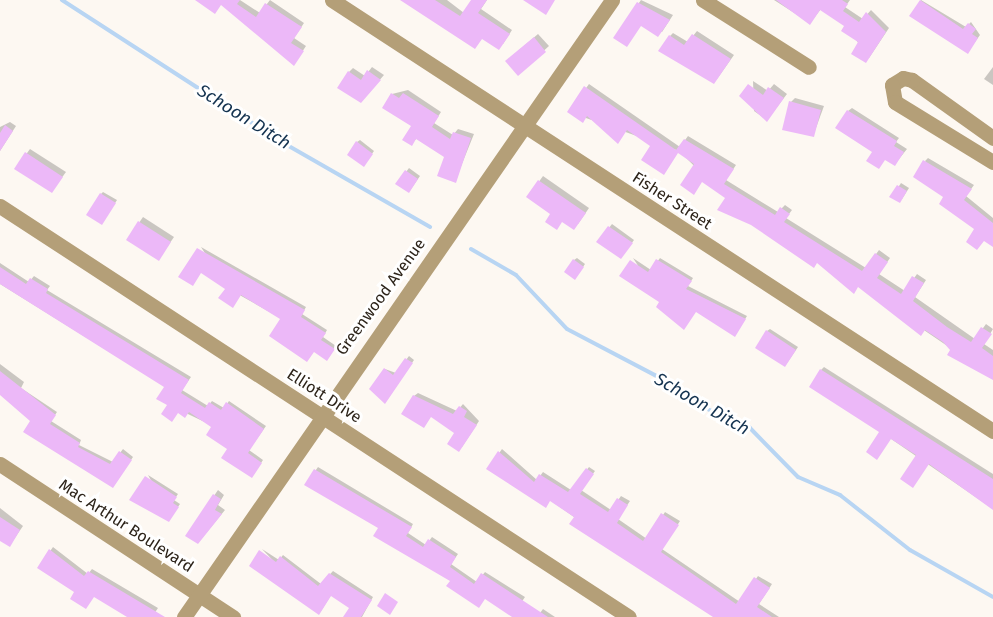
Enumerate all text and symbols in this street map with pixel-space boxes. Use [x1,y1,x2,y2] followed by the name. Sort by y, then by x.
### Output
[193,80,295,154] water label: Schoon Ditch
[629,168,715,234] street label: Fisher Street
[332,235,430,359] street label: Greenwood Avenue
[283,365,365,427] street label: Elliott Drive
[651,368,753,440] water label: Schoon Ditch
[55,475,197,577] street label: Mac Arthur Boulevard

